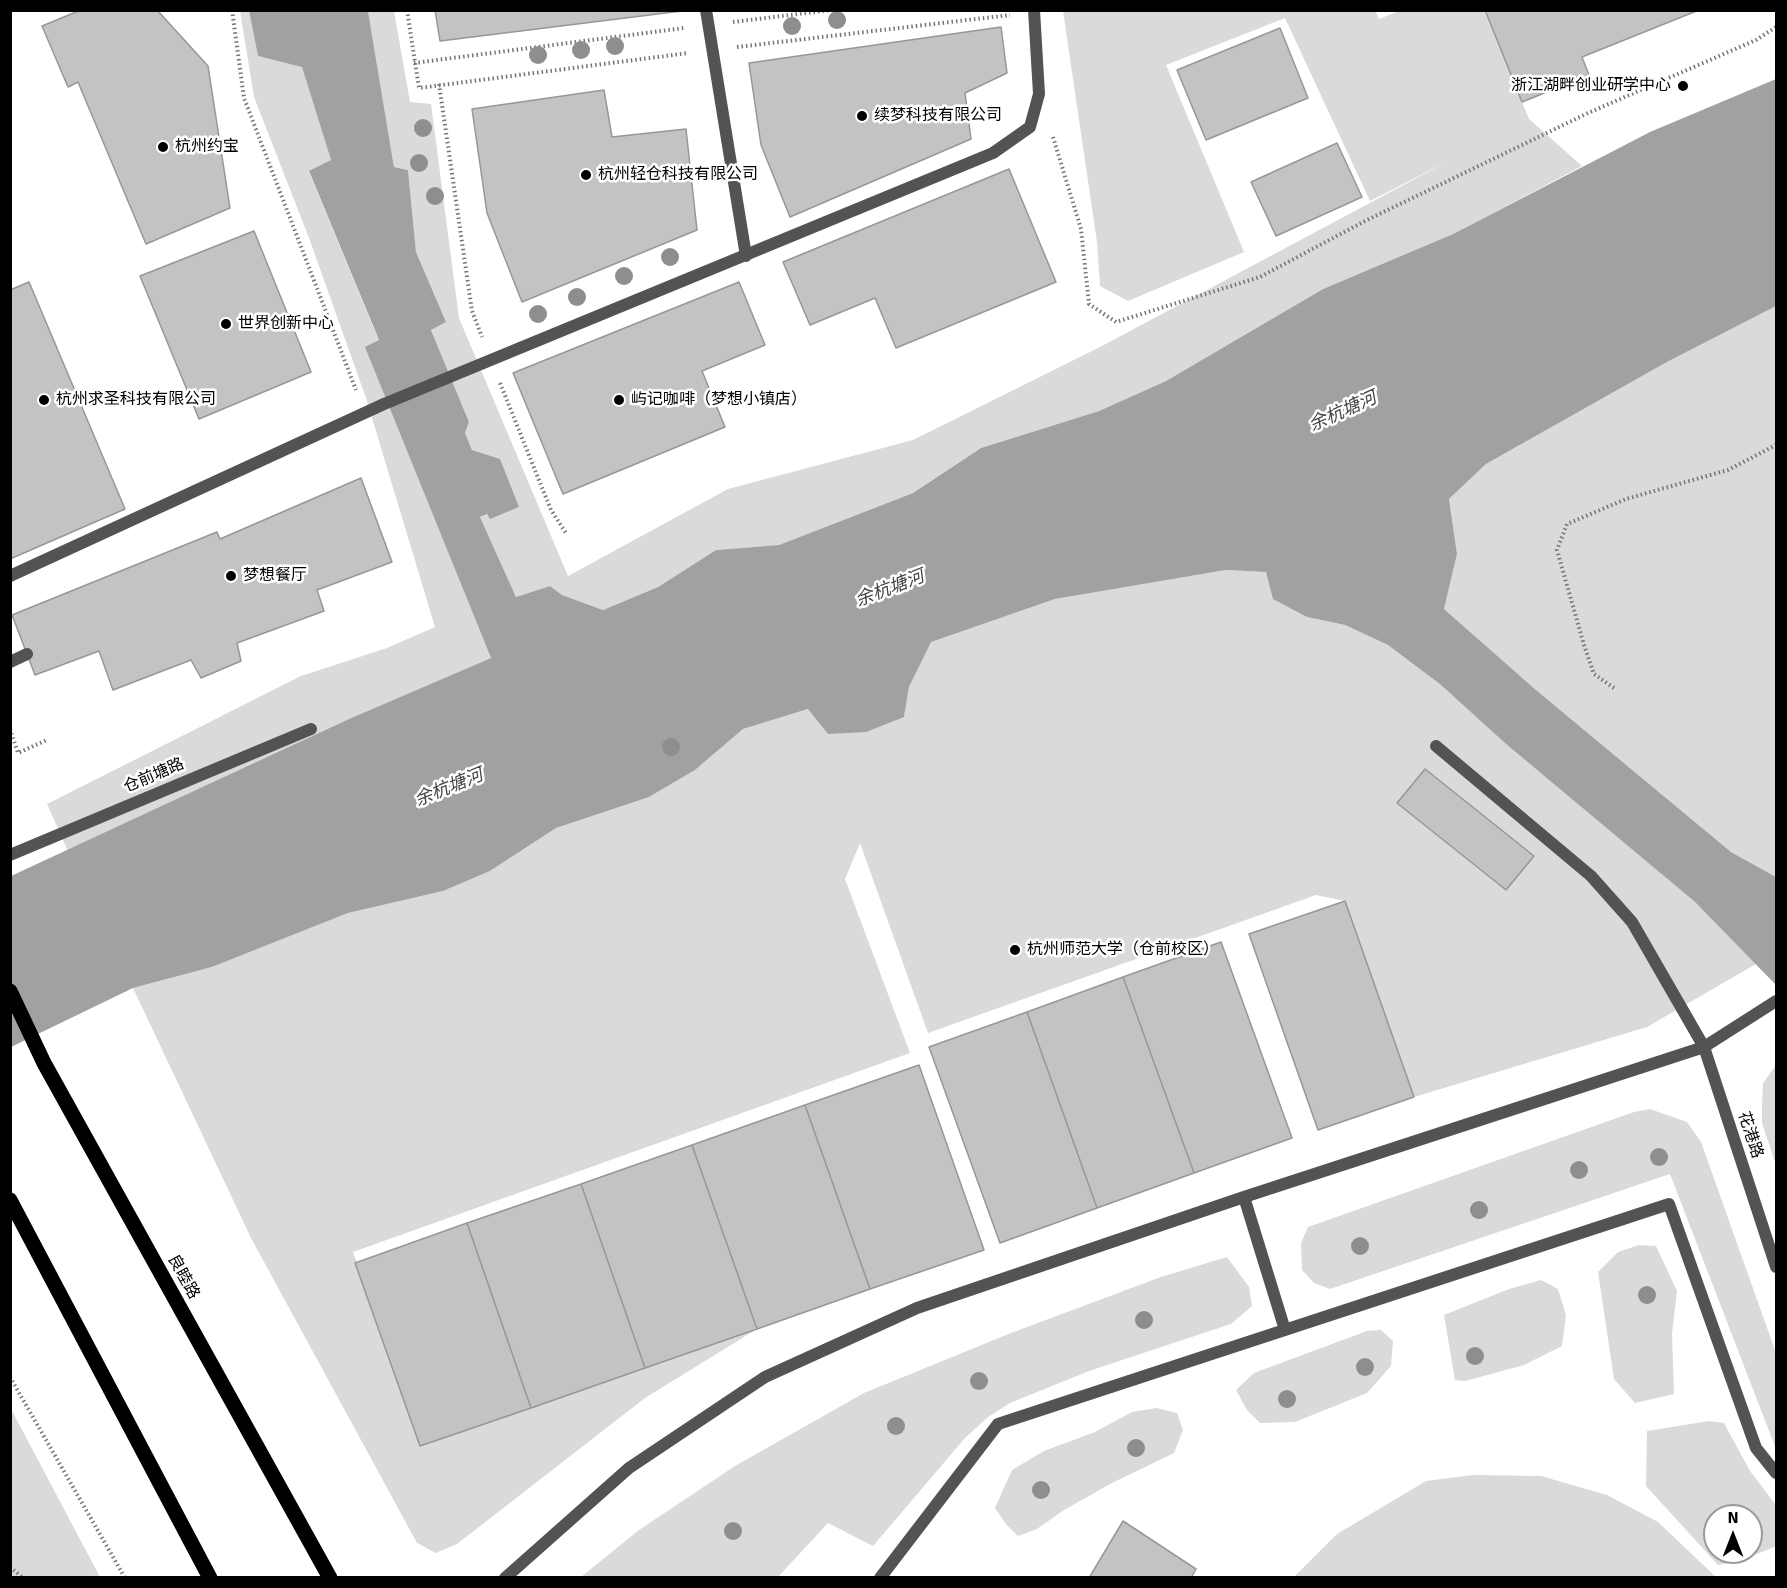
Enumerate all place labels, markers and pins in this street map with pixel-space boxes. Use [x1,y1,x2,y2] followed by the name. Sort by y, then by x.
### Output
[1511,76,1671,96] place label: 浙江湖畔创业研学中心
[1676,79,1690,93] marker: 浙江湖畔创业研学中心
[874,106,1002,126] place label: 续梦科技有限公司
[855,109,869,123] marker: 续梦科技有限公司
[175,137,239,157] place label: 杭州约宝
[156,140,170,154] marker: 杭州约宝
[598,165,758,185] place label: 杭州轻仓科技有限公司
[579,168,593,182] marker: 杭州轻仓科技有限公司
[238,314,334,334] place label: 世界创新中心
[219,317,233,331] marker: 世界创新中心
[56,390,216,410] place label: 杭州求圣科技有限公司
[631,390,807,410] place label: 屿记咖啡（梦想小镇店）
[37,393,51,407] marker: 杭州求圣科技有限公司
[612,393,626,407] marker: 屿记咖啡（梦想小镇店）
[243,566,307,586] place label: 梦想餐厅
[224,569,238,583] marker: 梦想餐厅
[1027,940,1219,960] place label: 杭州师范大学（仓前校区）
[1008,943,1022,957] marker: 杭州师范大学（仓前校区）

